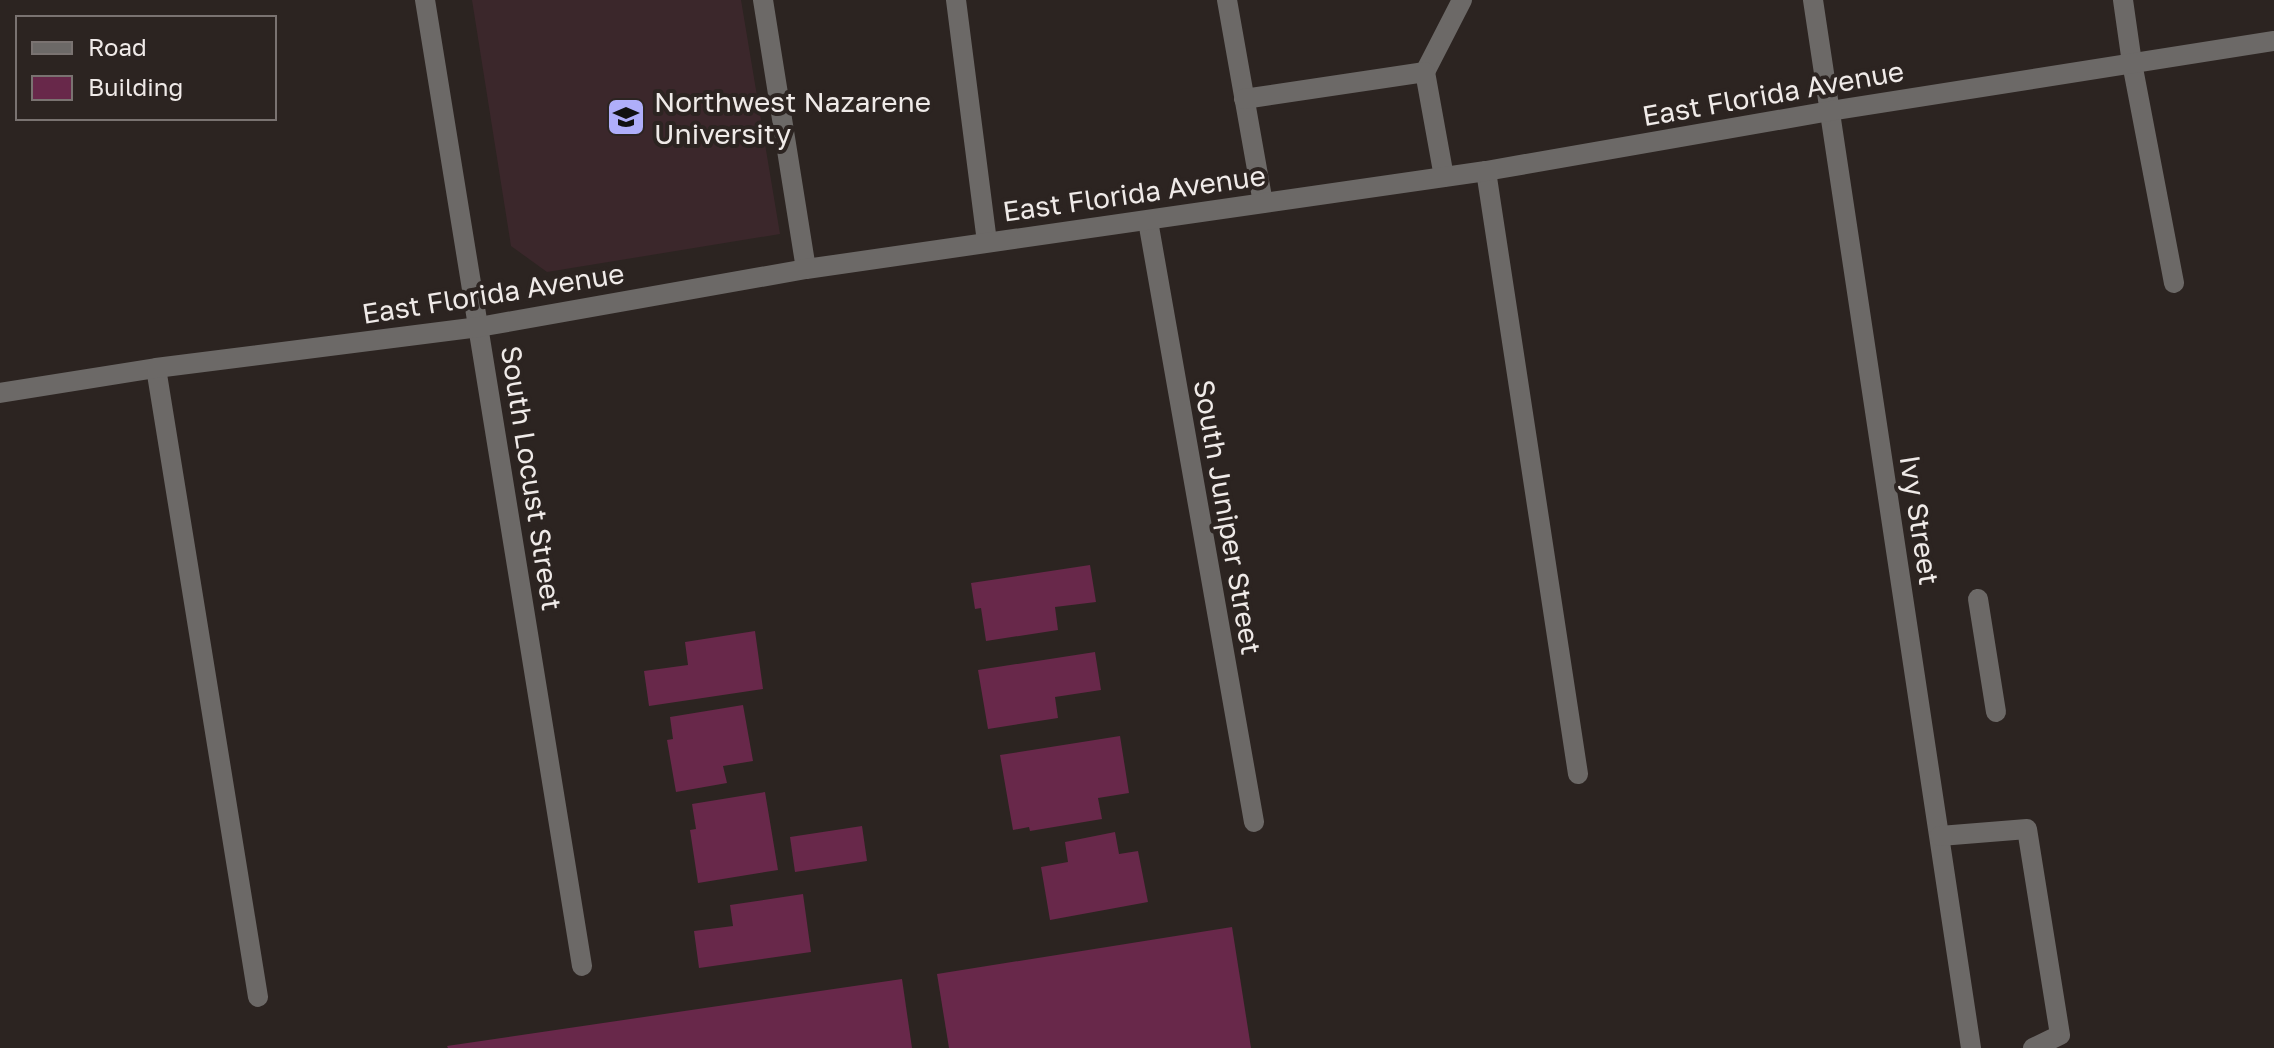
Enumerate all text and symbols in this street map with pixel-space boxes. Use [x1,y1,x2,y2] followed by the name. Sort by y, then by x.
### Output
[16,16,276,120] legend
[88,32,147,61] text: Road
[1640,54,1906,132] street label: East Florida Avenue
[88,72,183,101] text: Building
[654,85,931,150] place label: Northwest Nazarene University
[605,96,647,138] school or university icon: Northwest Nazarene University
[1000,158,1268,228] street label: East Florida Avenue
[359,256,627,330] street label: East Florida Avenue
[495,343,569,613] street label: South Locust Street
[1188,377,1268,657] street label: South Juniper Street
[1893,453,1947,587] street label: Ivy Street

